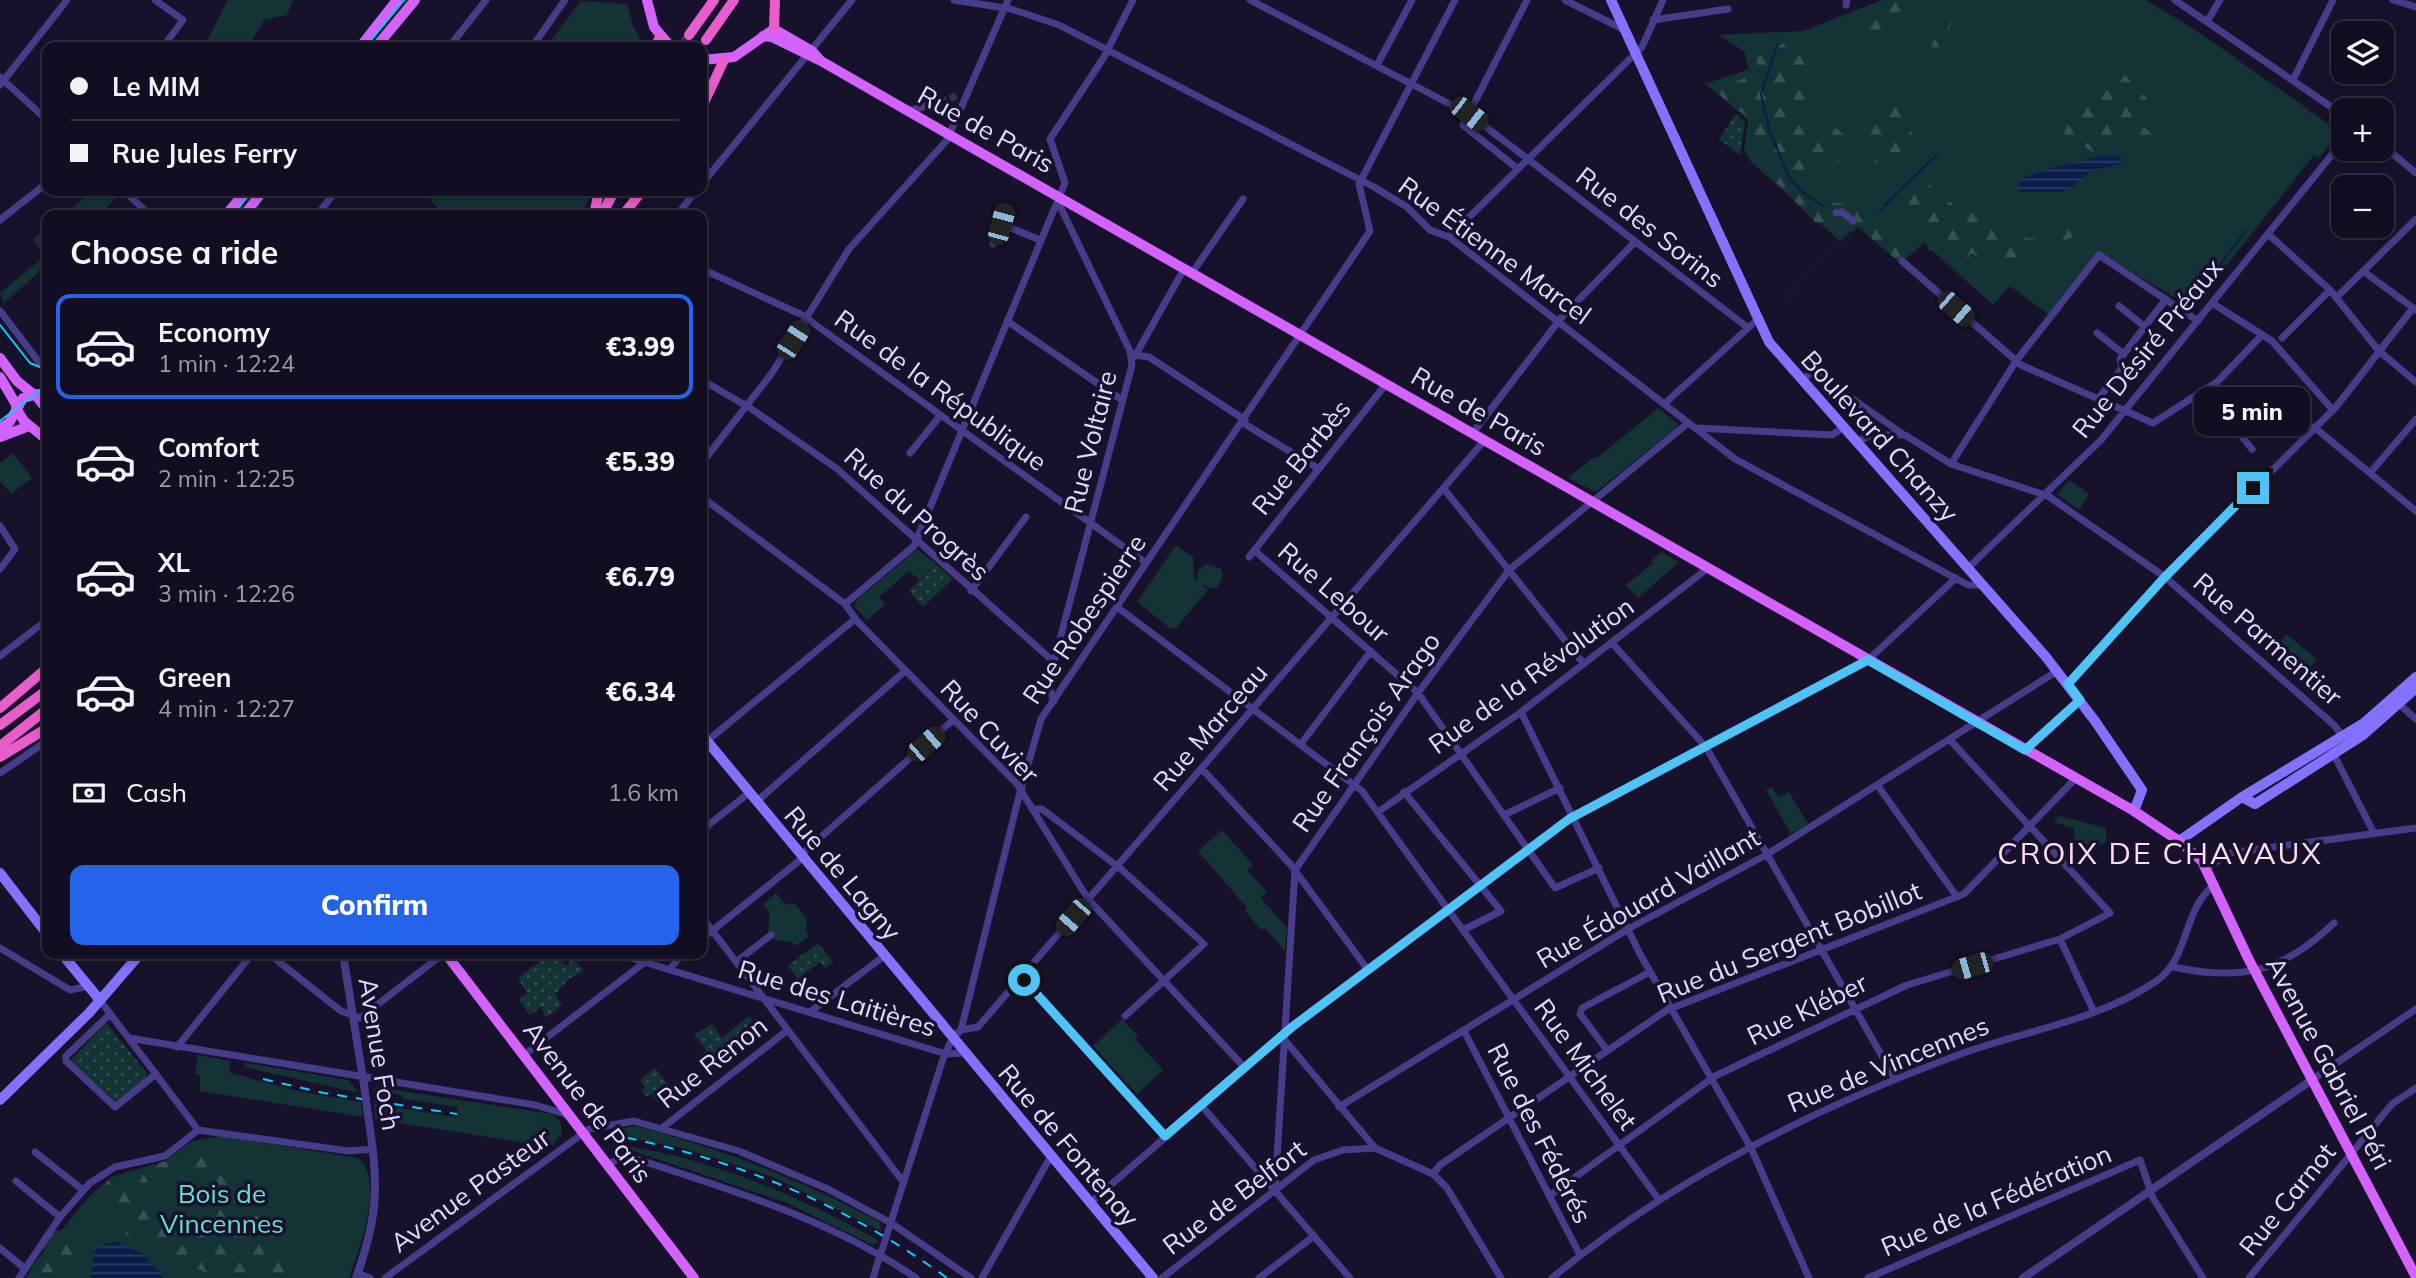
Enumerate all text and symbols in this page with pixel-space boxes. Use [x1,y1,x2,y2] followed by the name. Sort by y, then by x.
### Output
[2331,21,2394,238] map controls
[2331,21,2394,84] button: layers
[112,70,200,103] text: Le MIM
[912,78,1060,180] street label: Rue de Paris
[1446,93,1493,135] car
[2331,98,2394,161] button: +
[112,137,297,170] text: Rue Jules Ferry
[1570,159,1730,295] street label: Rue des Sorins
[1392,169,1598,331] street label: Rue Étienne Marcel
[2331,175,2394,238] button: −
[986,201,1017,247] car
[70,232,278,272] text: Choose a ride
[2065,252,2230,444] street label: Rue Désiré Préaux
[1934,287,1979,331] car
[828,302,1054,478] street label: Rue de la République
[74,315,137,378] icon: car
[158,316,270,349] text: Economy
[773,317,814,363] car
[606,330,675,363] text: €3.99
[1794,343,1966,529] street label: Boulevard Chanzy
[158,349,295,378] text: 1 min · 12:24
[1405,359,1553,463] street label: Rue de Paris
[1056,367,1124,517] street label: Rue Voltaire
[2195,386,2311,435] callout: 5 min
[1244,392,1358,522] street label: Rue Barbès
[2221,397,2283,426] text: 5 min
[74,430,137,493] icon: car
[158,431,259,464] text: Comfort
[838,440,996,588] street label: Rue du Progrès
[606,445,675,478] text: €5.39
[158,464,295,493] text: 2 min · 12:25
[2237,472,2269,504] route end
[1015,528,1153,710] street label: Rue Robespierre
[1271,535,1397,650] street label: Rue Lebour
[74,545,137,608] icon: car
[158,546,190,579] text: XL
[606,560,675,593] text: €6.79
[2187,565,2350,713] street label: Rue Parmentier
[158,579,295,608] text: 3 min · 12:26
[1422,589,1640,761] street label: Rue de la Révolution
[1285,626,1447,838] street label: Rue François Arago
[1146,656,1274,798] street label: Rue Marceau
[74,660,137,723] icon: car
[158,661,231,694] text: Green
[934,672,1047,790] street label: Rue Cuvier
[606,675,675,708] text: €6.34
[158,694,295,723] text: 4 min · 12:27
[904,722,949,766] car
[70,774,108,812] icon: cash
[126,776,187,809] text: Cash
[608,778,679,807] text: 1.6 km
[777,799,909,947] street label: Rue de Lagny
[1530,821,1766,975] street label: Rue Édouard Vaillant
[1997,834,2323,872] district label: CROIX DE CHAVAUX
[70,865,679,945] button: Confirm
[1652,874,1926,1010] street label: Rue du Sergent Bobillot
[1052,894,1095,940] car
[1949,950,1996,982] car
[2259,951,2399,1175] street label: Avenue Gabriel Péri
[734,952,940,1044] street label: Rue des Laitières
[1008,964,1040,996] route start
[1741,965,1873,1052] street label: Rue Kléber
[352,975,408,1133] street label: Avenue Foch
[1527,992,1645,1136] street label: Rue Michelet
[650,1009,774,1115] street label: Rue Renon
[1782,1009,1994,1119] street label: Rue de Vincennes
[516,1014,660,1190] street label: Avenue de Paris
[1480,1037,1600,1229] street label: Rue des Fédérés
[991,1057,1147,1233] street label: Rue de Fontenay
[384,1121,557,1259] street label: Avenue Pasteur
[1156,1132,1312,1262] street label: Rue de Belfort
[1876,1136,2116,1264] street label: Rue de la Fédération
[2232,1136,2342,1262] street label: Rue Carnot
[160,1177,284,1240] park label: Bois de Vincennes

